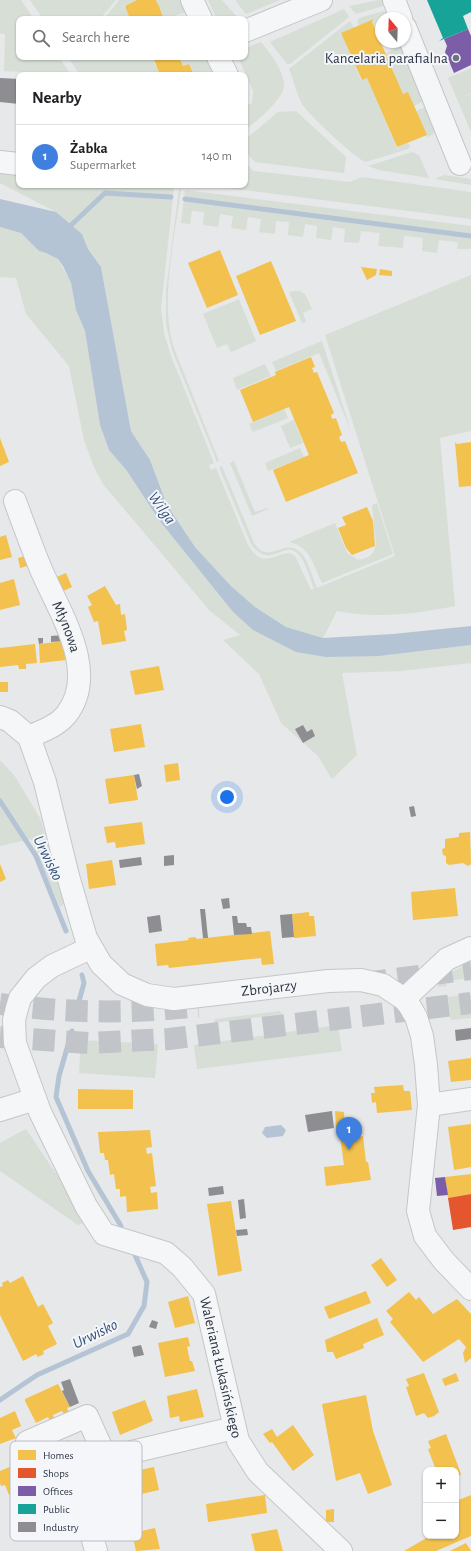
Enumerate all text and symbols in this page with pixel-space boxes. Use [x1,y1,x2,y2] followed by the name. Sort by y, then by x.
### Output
[375,12,411,48] north arrow
[16,16,248,60] search box
[30,27,52,49] icon: search
[62,30,130,45] text: Search here
[325,51,448,66] place label: Kancelaria parafialna
[451,53,461,63] marker: Kancelaria parafialna
[32,89,82,106] text: Nearby
[70,141,108,156] text: Żabka
[43,150,47,163] text: 1
[202,150,232,163] text: 140 m
[70,159,136,172] text: Supermarket
[145,489,179,527] water label: Wilga
[49,599,83,654] street label: Młynowa
[217,787,237,807] your location
[30,833,66,883] water label: Urwisko
[240,977,298,999] street label: Zbrojarzy
[336,1117,362,1150] pin: 1
[197,1295,245,1439] street label: Waleriana Łukasińskiego
[70,1316,120,1352] water label: Urwisko
[10,1441,142,1541] legend
[43,1450,74,1461] text: Homes
[423,1467,459,1539] map controls
[423,1467,459,1503] button: +
[43,1468,69,1479] text: Shops
[43,1486,73,1497] text: Offices
[423,1503,459,1539] button: −
[43,1504,70,1515] text: Public
[43,1522,79,1533] text: Industry

